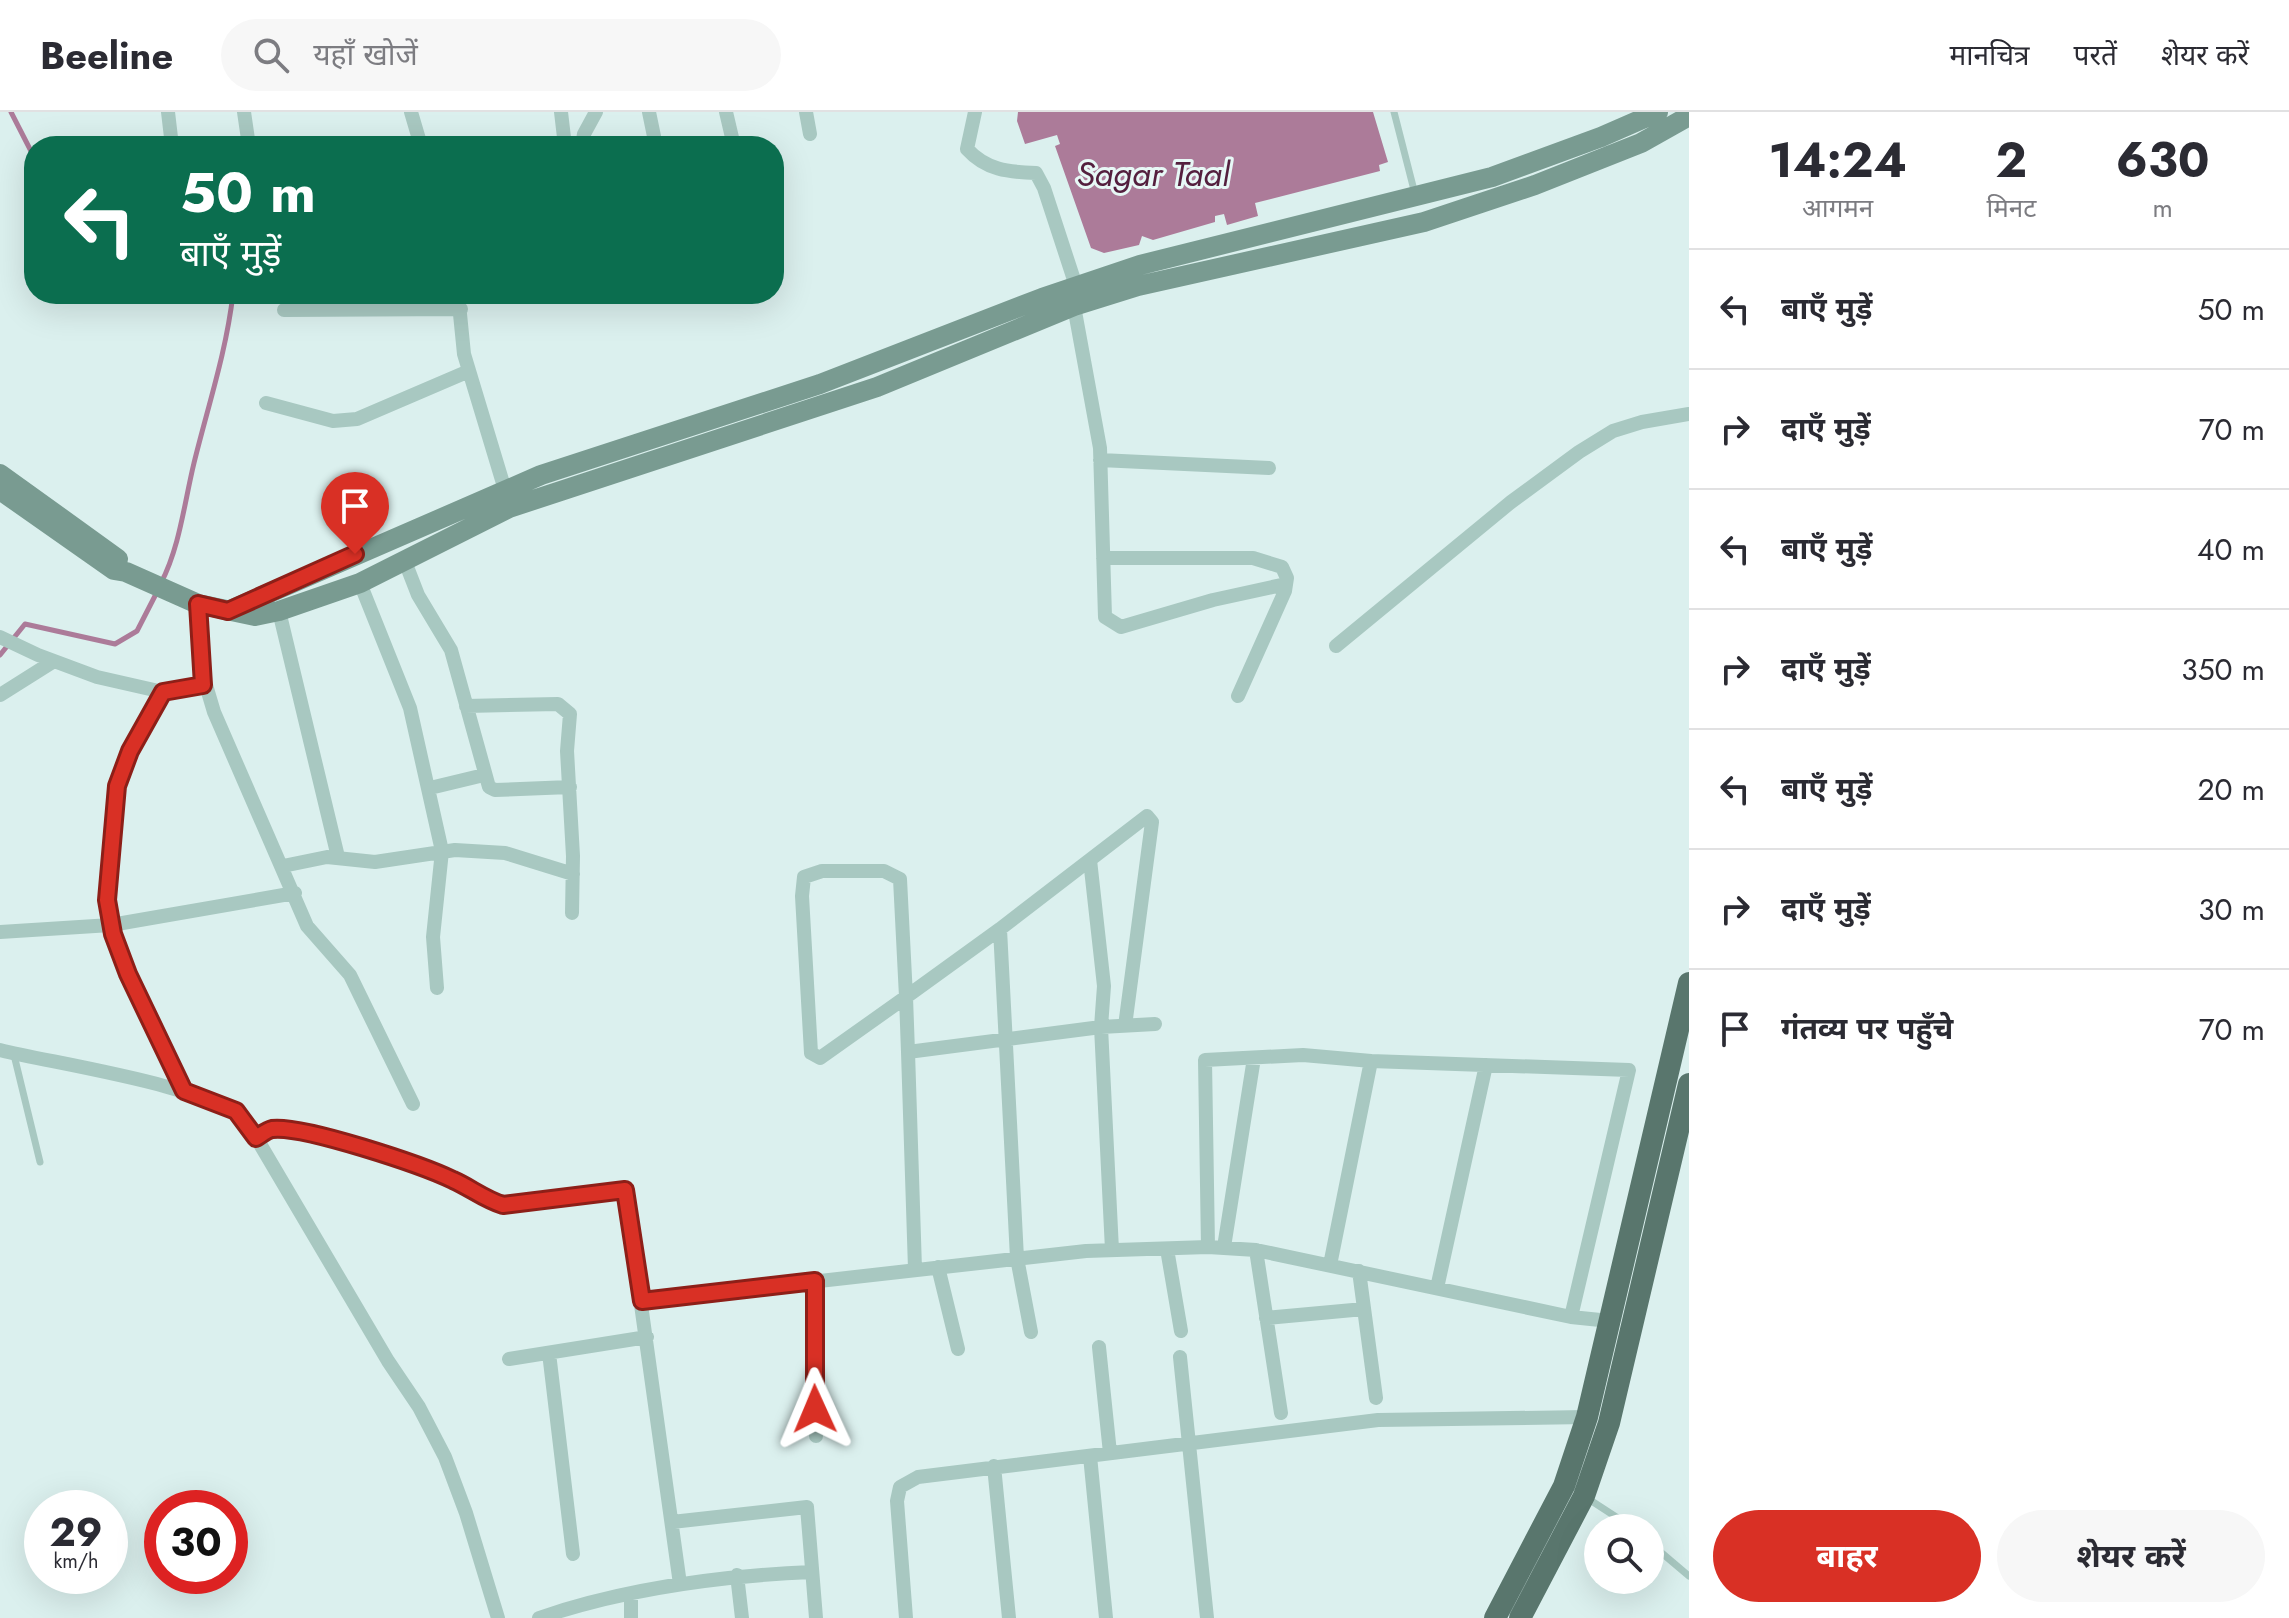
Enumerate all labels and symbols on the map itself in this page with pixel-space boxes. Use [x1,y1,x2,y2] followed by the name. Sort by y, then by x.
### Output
[1076,150,1231,199] water label: Sagar Taal
[321,472,389,554] pin
[773,1367,857,1451] position arrow
[144,1490,248,1594] speed limit sign: 30

